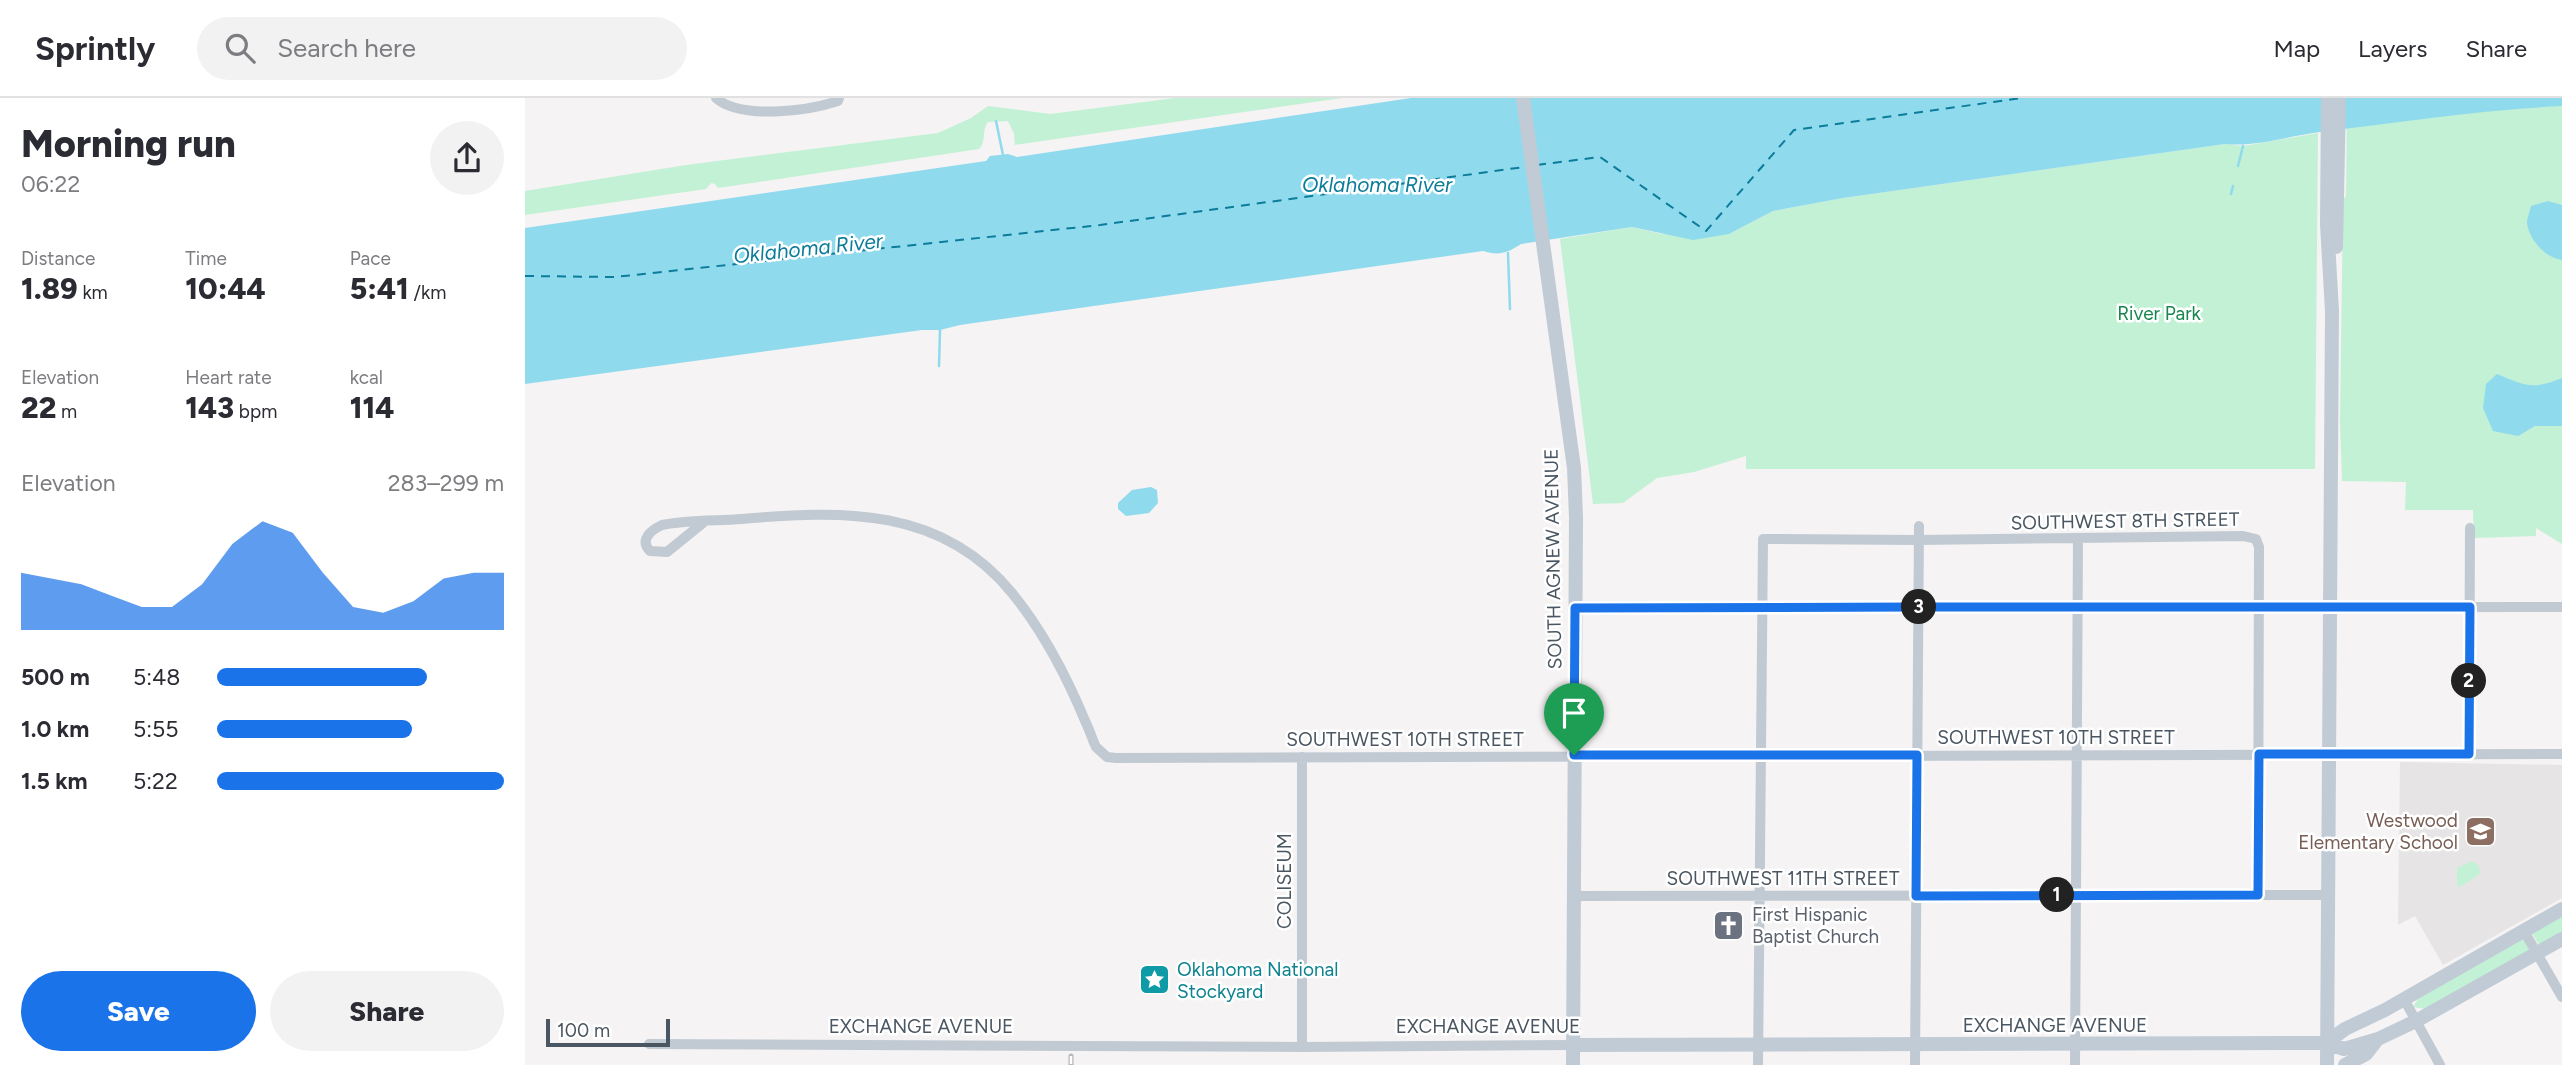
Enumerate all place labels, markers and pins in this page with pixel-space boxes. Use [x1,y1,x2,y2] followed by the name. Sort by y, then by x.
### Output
[1901,589,1937,624] pin: 3
[2451,664,2487,698] pin: 2
[1544,683,1604,755] pin
[2298,809,2458,854] place label: Westwood Elementary School
[2464,814,2498,848] school or university icon: Westwood Elementary School
[2039,878,2075,912] pin: 1
[1752,903,1879,948] place label: First Hispanic Baptist Church
[1712,908,1746,942] church icon: First Hispanic Baptist Church
[1177,958,1338,1003] place label: Oklahoma National Stockyard
[1137,963,1171,997] place icon: Oklahoma National Stockyard

